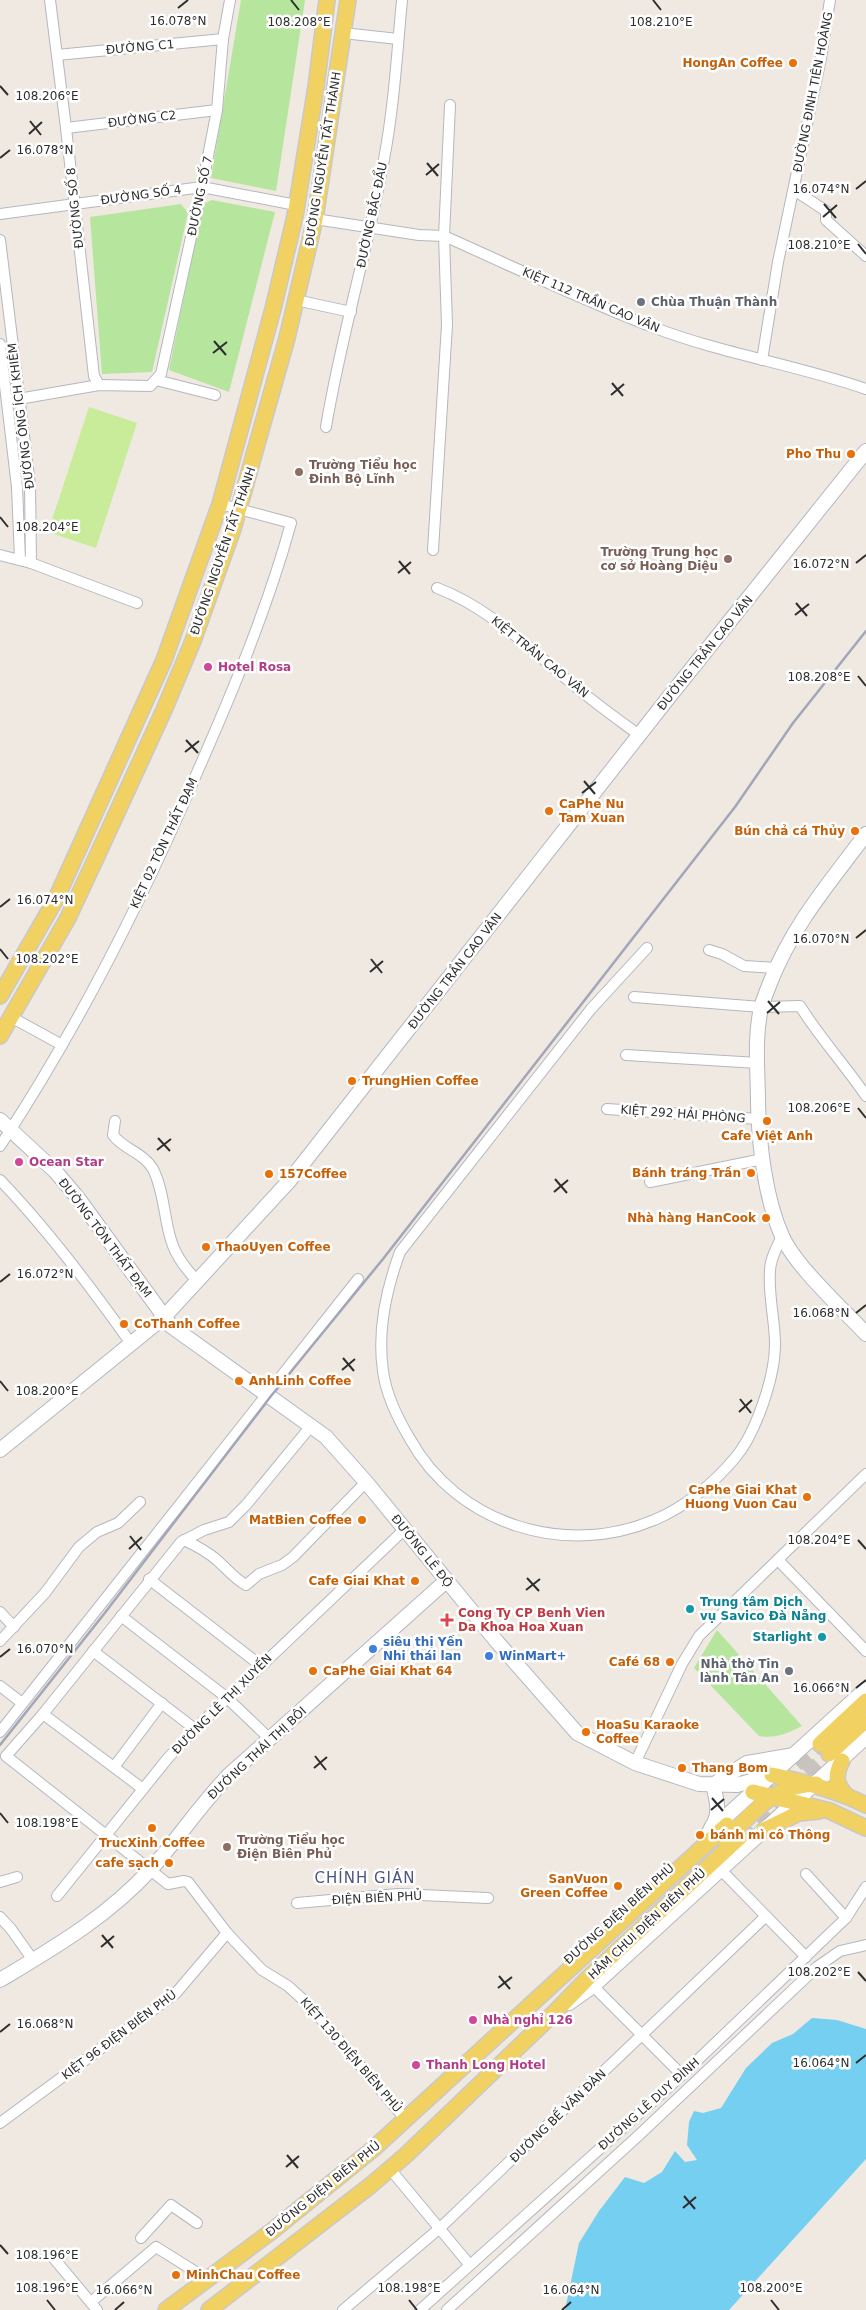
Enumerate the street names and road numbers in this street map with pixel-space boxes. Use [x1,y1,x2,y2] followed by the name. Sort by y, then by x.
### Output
[790,10,835,173] street label: ĐƯỜNG ĐINH TIÊN HOÀNG
[105,36,175,57] street label: ĐƯỜNG C1
[300,70,344,247] street label: ĐƯỜNG NGUYỄN TẤT THÀNH
[107,107,177,130] street label: ĐƯỜNG C2
[183,154,215,237] street label: ĐƯỜNG SỐ 7
[352,161,390,269] street label: ĐƯỜNG BẮC ĐẨU
[62,167,86,249] street label: ĐƯỜNG SỐ 8
[100,180,182,208] street label: ĐƯỜNG SỐ 4
[520,263,663,335] street label: KIỆT 112 TRẦN CAO VÂN
[4,342,37,490] street label: ĐƯỜNG ÔNG ÍCH KHIÊM
[186,465,258,637] street label: ĐƯỜNG NGUYỄN TẤT THÀNH
[653,592,756,713] street label: ĐƯỜNG TRẦN CAO VÂN
[489,612,593,701] street label: KIỆT TRẦN CAO VÂN
[126,775,200,910] street label: KIỆT 02 TÔN THẤT ĐẠM
[404,909,505,1032] street label: ĐƯỜNG TRẦN CAO VÂN
[620,1101,746,1125] street label: KIỆT 292 HẢI PHÒNG
[56,1174,156,1300] street label: ĐƯỜNG TÔN THẤT ĐẠM
[388,1511,456,1590] street label: ĐƯỜNG LÊ ĐỘ
[168,1650,275,1757] street label: ĐƯỜNG LÊ THỊ XUYẾN
[204,1703,309,1802] street label: ĐƯỜNG THÁI THỊ BÔI
[560,1859,677,1967] street label: ĐƯỜNG ĐIỆN BIÊN PHỦ
[584,1864,709,1982] street label: HẦM CHUI ĐIỆN BIÊN PHỦ
[331,1887,423,1907] street label: ĐIỆN BIÊN PHỦ
[58,1986,179,2083] street label: KIỆT 96 ĐIỆN BIÊN PHỦ
[297,1994,406,2115] street label: KIỆT 130 ĐIỆN BIÊN PHỦ
[595,2054,702,2153] street label: ĐƯỜNG LÊ DUY ĐÌNH
[506,2065,609,2165] street label: ĐƯỜNG BẾ VĂN ĐÀN
[262,2137,383,2239] street label: ĐƯỜNG ĐIỆN BIÊN PHỦ

